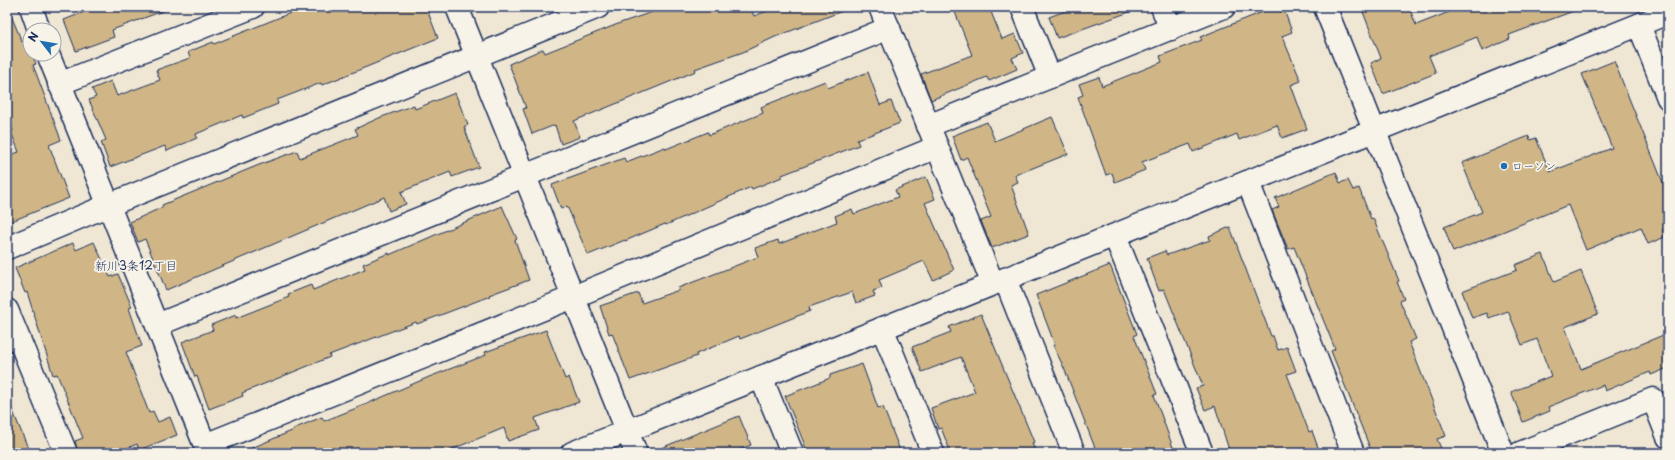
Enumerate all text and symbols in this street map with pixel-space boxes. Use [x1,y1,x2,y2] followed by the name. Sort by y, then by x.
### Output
[22,22,62,62] north arrow
[23,28,43,45] text: N
[1512,157,1556,174] place label: ローソン
[1499,161,1509,171] marker: ローソン
[95,256,177,274] district label: 新川3条12丁目

